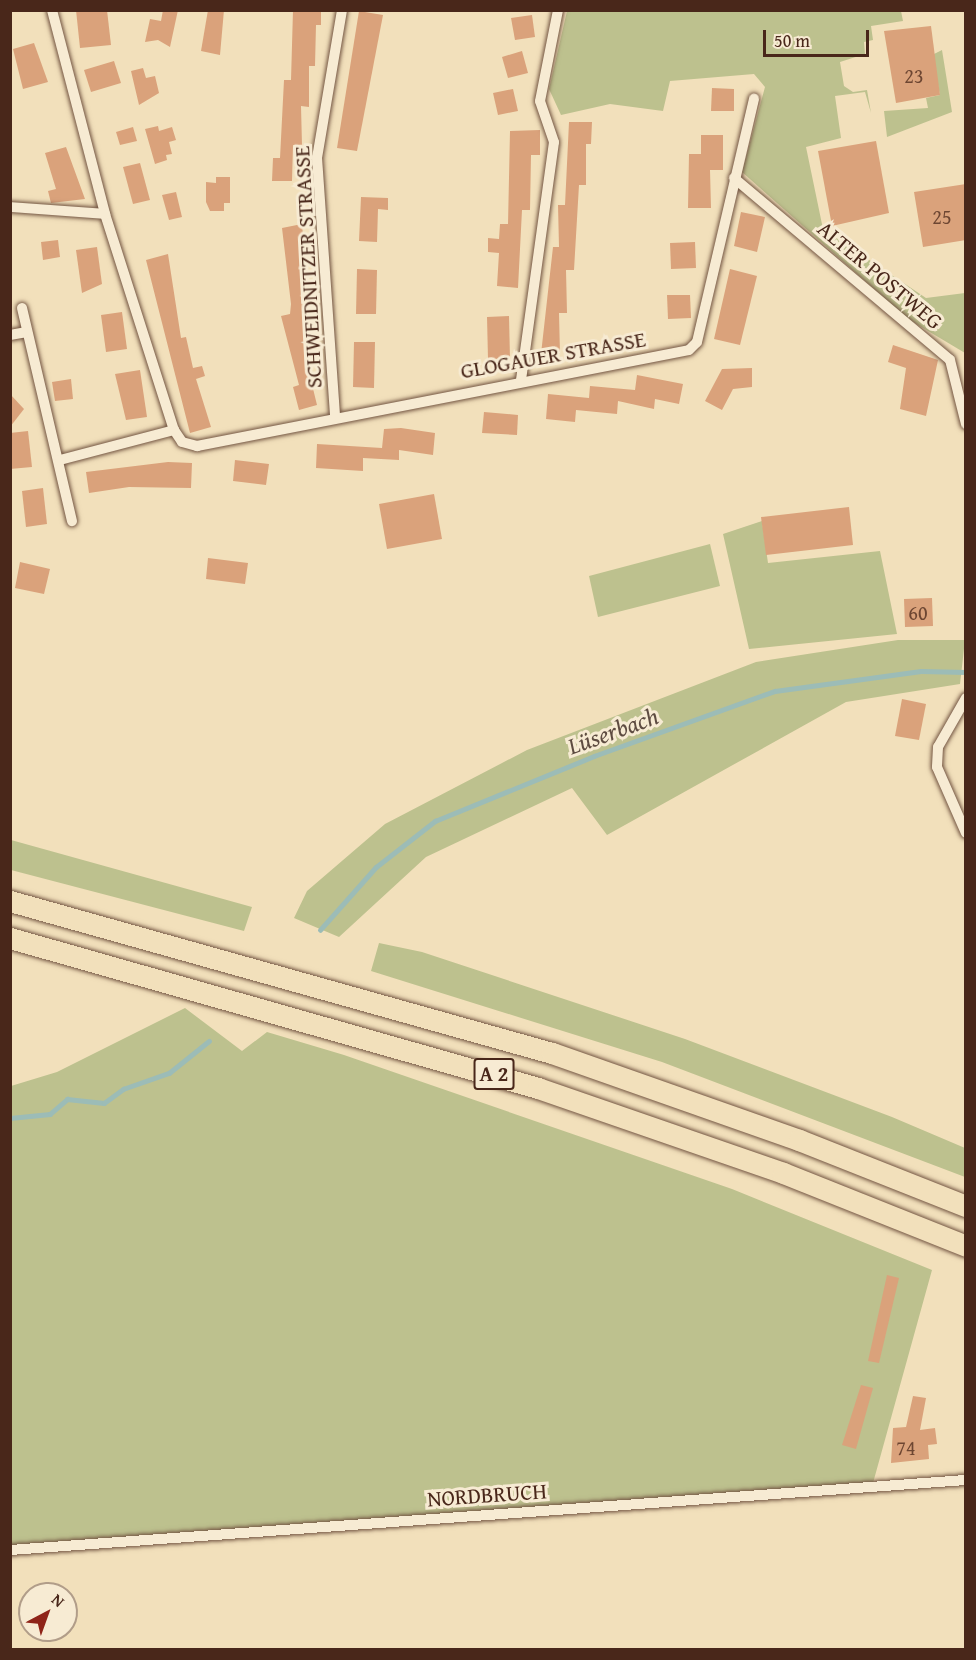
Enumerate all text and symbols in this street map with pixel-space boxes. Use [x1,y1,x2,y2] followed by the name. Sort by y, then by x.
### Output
[766,18,872,56] scale bar
[774,27,810,54] text: 50 m
[904,63,924,87] house number: 23
[288,145,328,389] street label: SCHWEIDNITZER STRASSE
[932,204,952,228] house number: 25
[812,215,948,335] street label: ALTER POSTWEG
[458,326,648,384] street label: GLOGAUER STRASSE
[908,600,928,624] house number: 60
[564,701,662,761] water label: Lüserbach
[473,1056,515,1092] road number: A 2
[896,1435,916,1459] house number: 74
[426,1478,548,1512] street label: NORDBRUCH
[18,1582,78,1642] north arrow
[47,1587,70,1612] text: N

